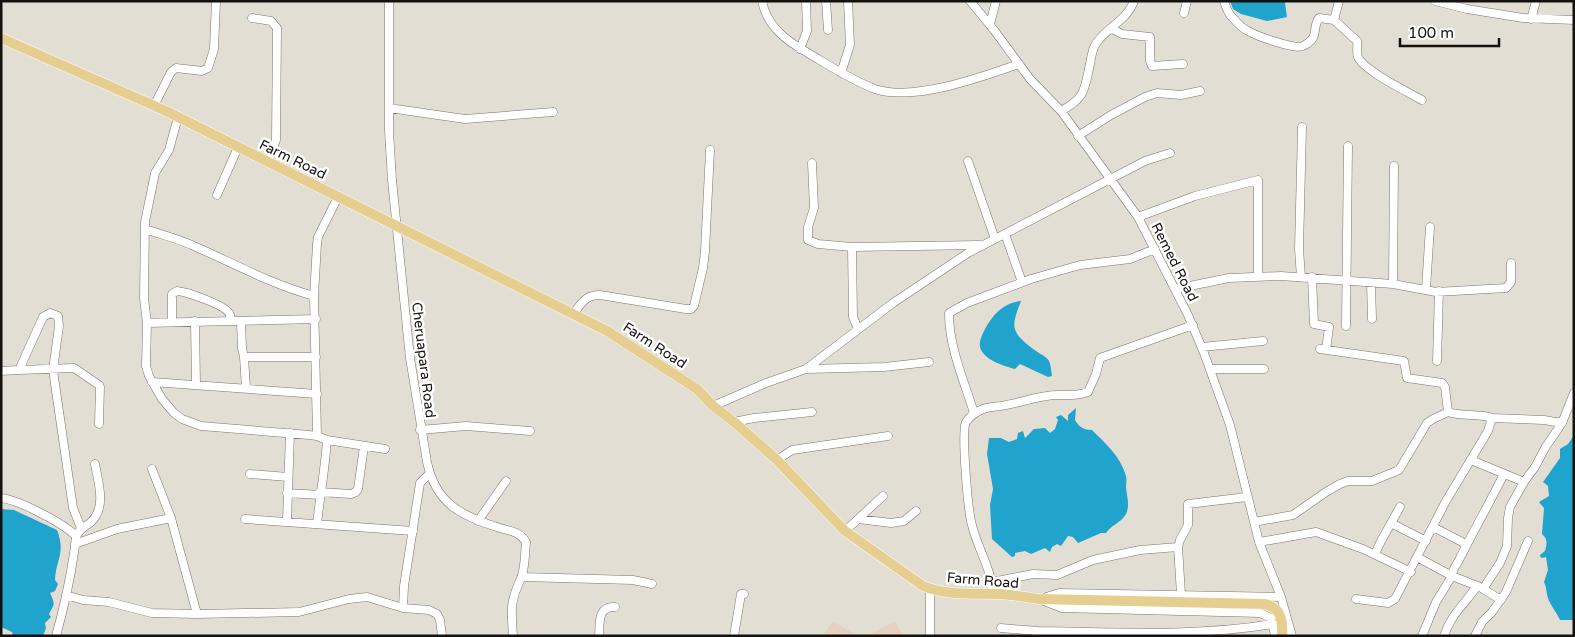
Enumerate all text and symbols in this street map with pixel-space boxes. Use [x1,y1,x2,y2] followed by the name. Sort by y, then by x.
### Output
[1400,15,1499,47] scale bar
[1408,24,1454,42] text: 100 m
[257,136,329,183] street label: Farm Road
[1147,220,1202,305] street label: Remed Road
[408,301,439,419] street label: Cheruapara Road
[620,319,690,372] street label: Farm Road
[946,569,1020,592] street label: Farm Road

